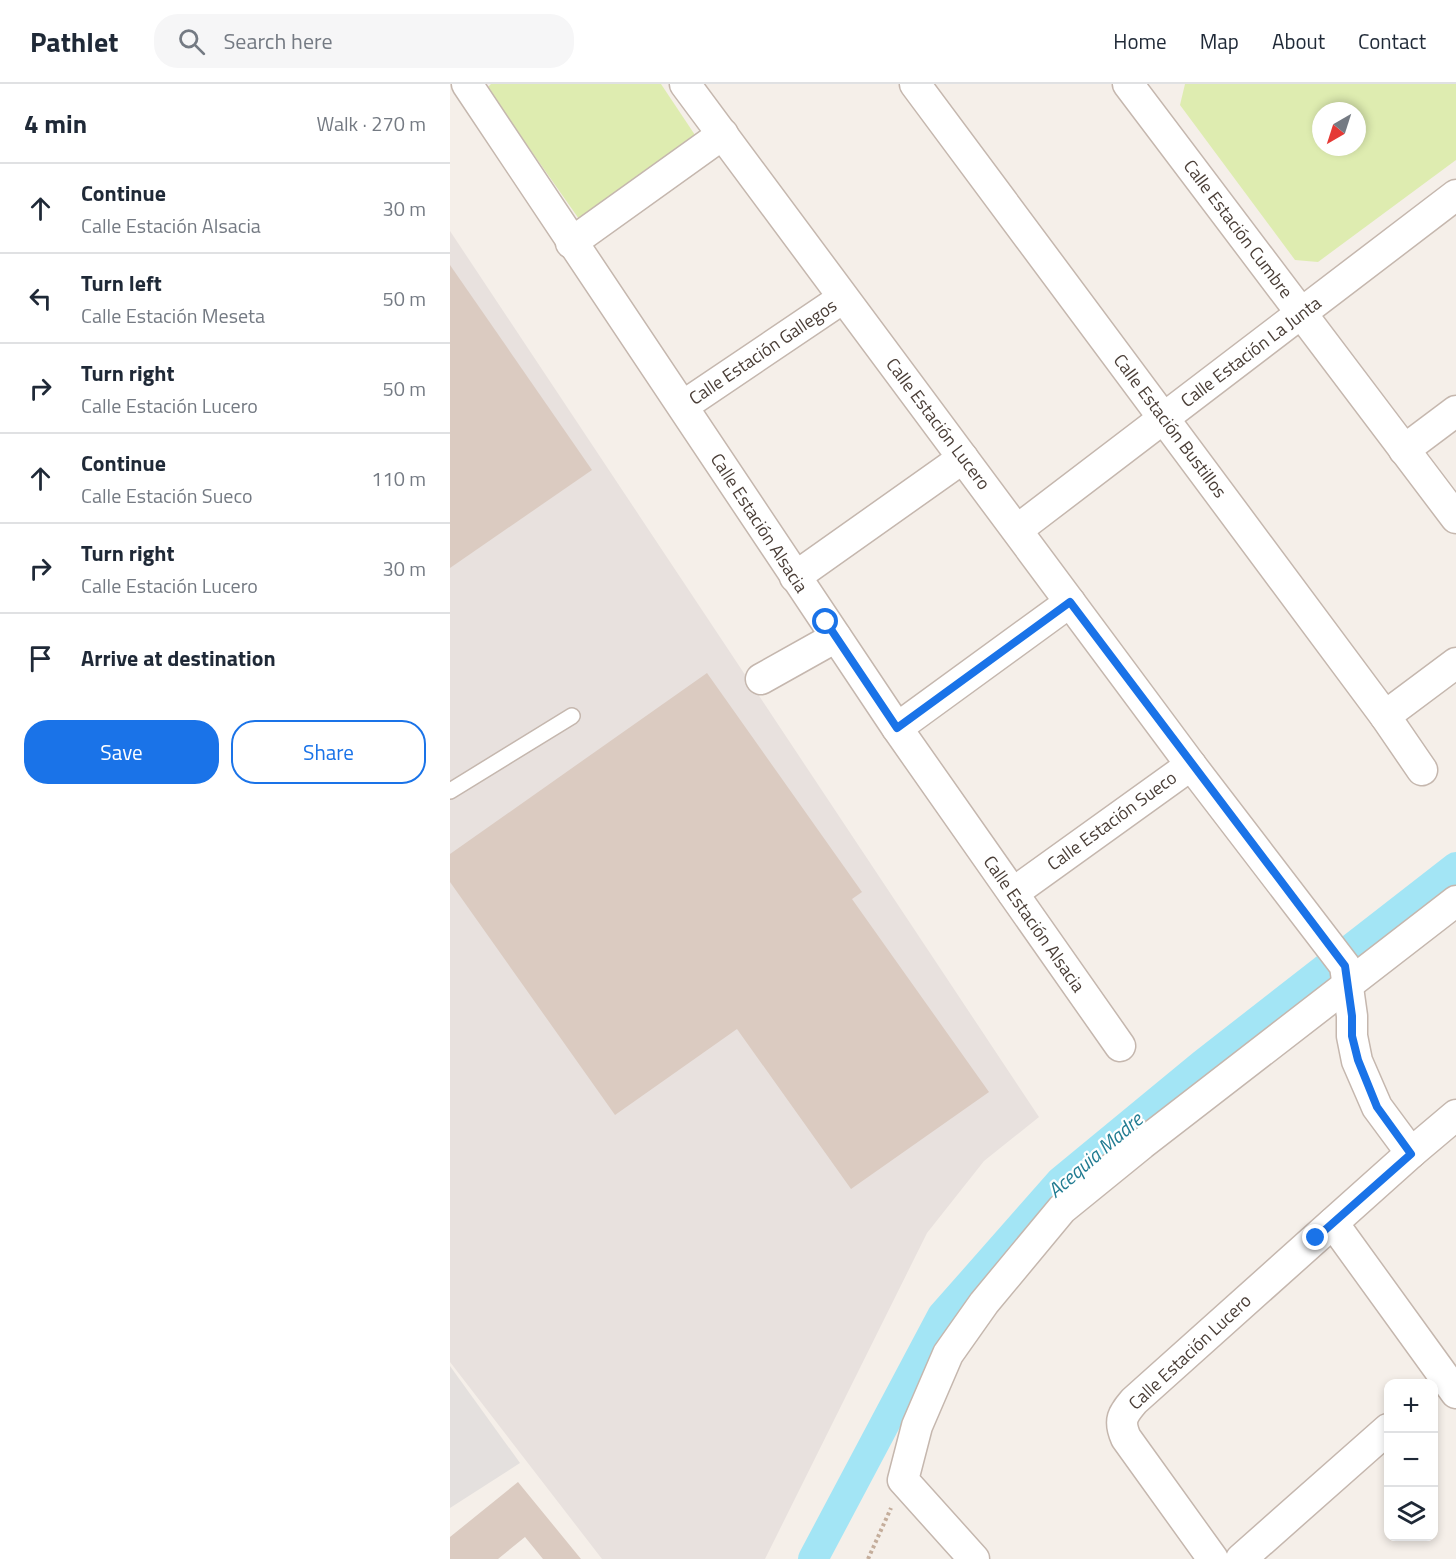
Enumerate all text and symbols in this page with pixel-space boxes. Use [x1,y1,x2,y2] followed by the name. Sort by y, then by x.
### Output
[154,14,574,68] search box
[30,20,118,63] text: Pathlet
[223,24,333,58] text: Search here
[175,25,208,58] icon: search
[1113,25,1167,57] text: Home
[1200,25,1239,57] text: Map
[1272,25,1325,57] text: About
[1358,25,1426,57] text: Contact
[1312,102,1366,156] north arrow
[24,104,87,143] text: 4 min
[317,108,426,139] text: Walk · 270 m
[1177,154,1300,304] street label: Calle Estación Cumbre
[81,176,166,210] text: Continue
[24,192,57,225] icon: ahead
[382,193,426,224] text: 30 m
[81,210,261,241] text: Calle Estación Alsacia
[81,266,162,300] text: Turn left
[24,282,57,315] icon: left
[382,283,426,314] text: 50 m
[1175,290,1327,414] street label: Calle Estación La Junta
[683,292,842,411] street label: Calle Estación Gallegos
[81,300,265,331] text: Calle Estación Meseta
[1107,348,1234,503] street label: Calle Estación Bustillos
[880,352,997,495] street label: Calle Estación Lucero
[81,356,175,390] text: Turn right
[24,372,57,405] icon: right
[382,373,426,404] text: 50 m
[81,390,258,421] text: Calle Estación Lucero
[81,446,166,480] text: Continue
[704,448,815,598] street label: Calle Estación Alsacia
[24,462,57,495] icon: ahead
[371,463,426,494] text: 110 m
[81,480,253,511] text: Calle Estación Sueco
[81,536,175,570] text: Turn right
[24,552,57,585] icon: right
[382,553,426,584] text: 30 m
[81,570,258,601] text: Calle Estación Lucero
[812,608,838,634] route start
[81,641,276,675] text: Arrive at destination
[24,642,57,675] icon: arrive
[24,720,219,784] button: Save
[231,720,426,784] button: Share
[1041,764,1182,877] street label: Calle Estación Sueco
[977,850,1092,998] street label: Calle Estación Alsacia
[1040,1103,1150,1205] water label: Acequia Madre
[1302,1224,1328,1250] route end
[1122,1287,1257,1416] street label: Calle Estación Lucero
[1384,1379,1438,1541] map controls
[1384,1379,1438,1433] button: +
[1384,1433,1438,1487] button: −
[1384,1487,1438,1541] button: layers

